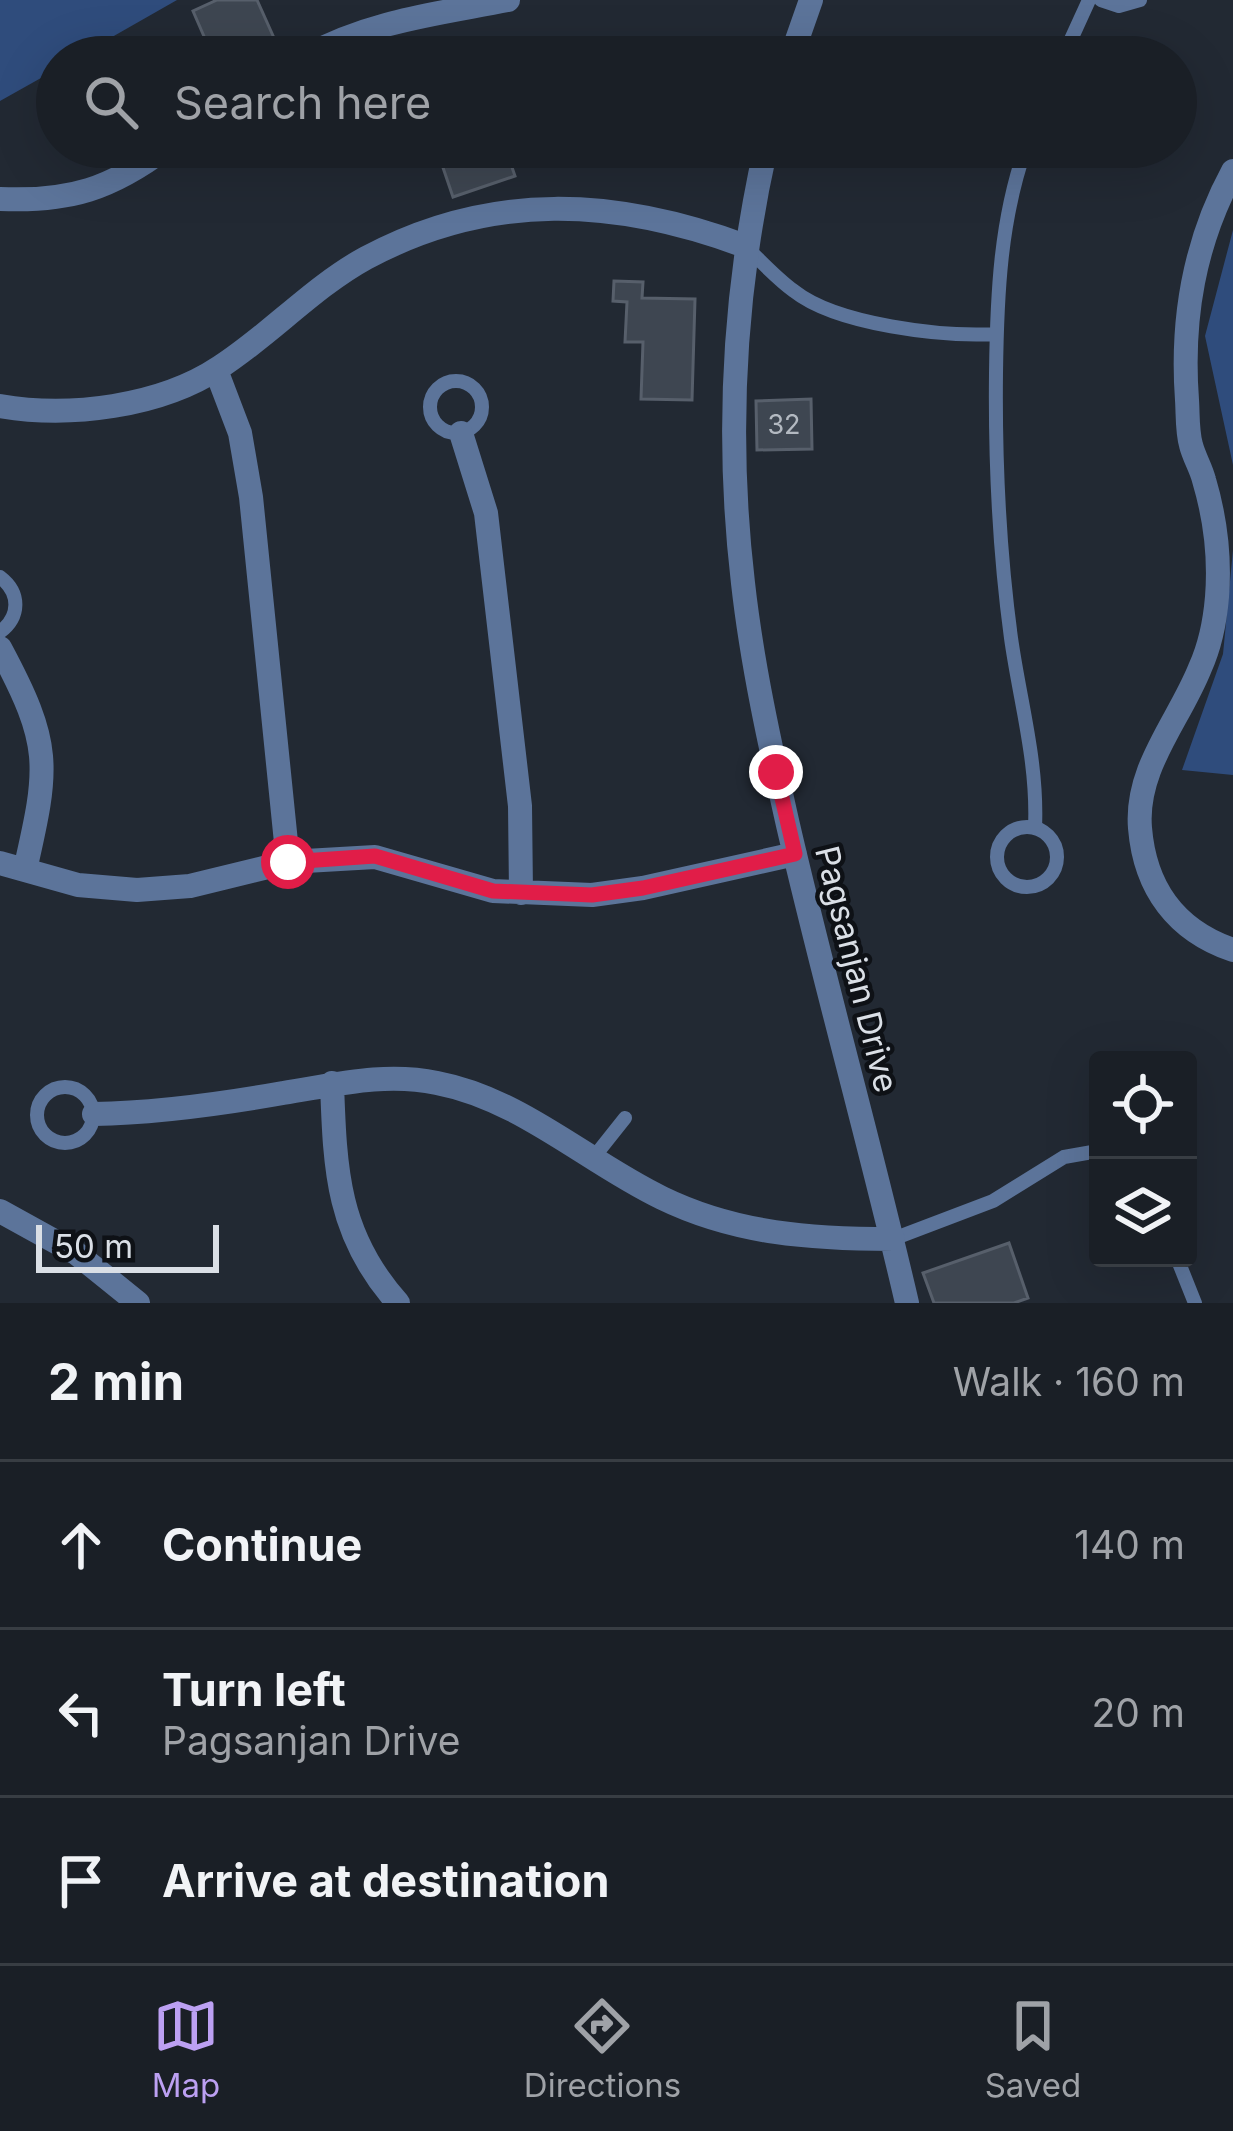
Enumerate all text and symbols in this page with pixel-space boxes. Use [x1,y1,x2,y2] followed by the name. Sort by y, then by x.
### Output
[36,36,1197,168] search box
[78,69,144,135] icon: search
[174,75,431,130] text: Search here
[767,408,801,441] house number: 32
[749,745,803,799] route end
[261,835,315,889] route start
[807,842,907,1096] street label: Pagsanjan Drive
[1089,1051,1197,1267] map controls
[1089,1051,1197,1159] button: locate
[1089,1159,1197,1267] button: layers
[36,1219,219,1272] scale bar
[54,1226,133,1266] text: 50 m
[48,1351,184,1412] text: 2 min
[953,1358,1185,1405] text: Walk · 160 m
[48,1512,114,1578] icon: ahead
[162,1517,362,1572] text: Continue
[1074,1521,1185,1568] text: 140 m
[162,1662,346,1717] text: Turn left
[48,1680,114,1746] icon: left
[1091,1689,1185,1736] text: 20 m
[162,1717,460,1764] text: Pagsanjan Drive
[48,1848,114,1914] icon: arrive
[162,1853,609,1908] text: Arrive at destination
[152,1993,220,2105] tab: Map
[524,1993,681,2105] tab: Directions
[985,1993,1081,2105] tab: Saved

